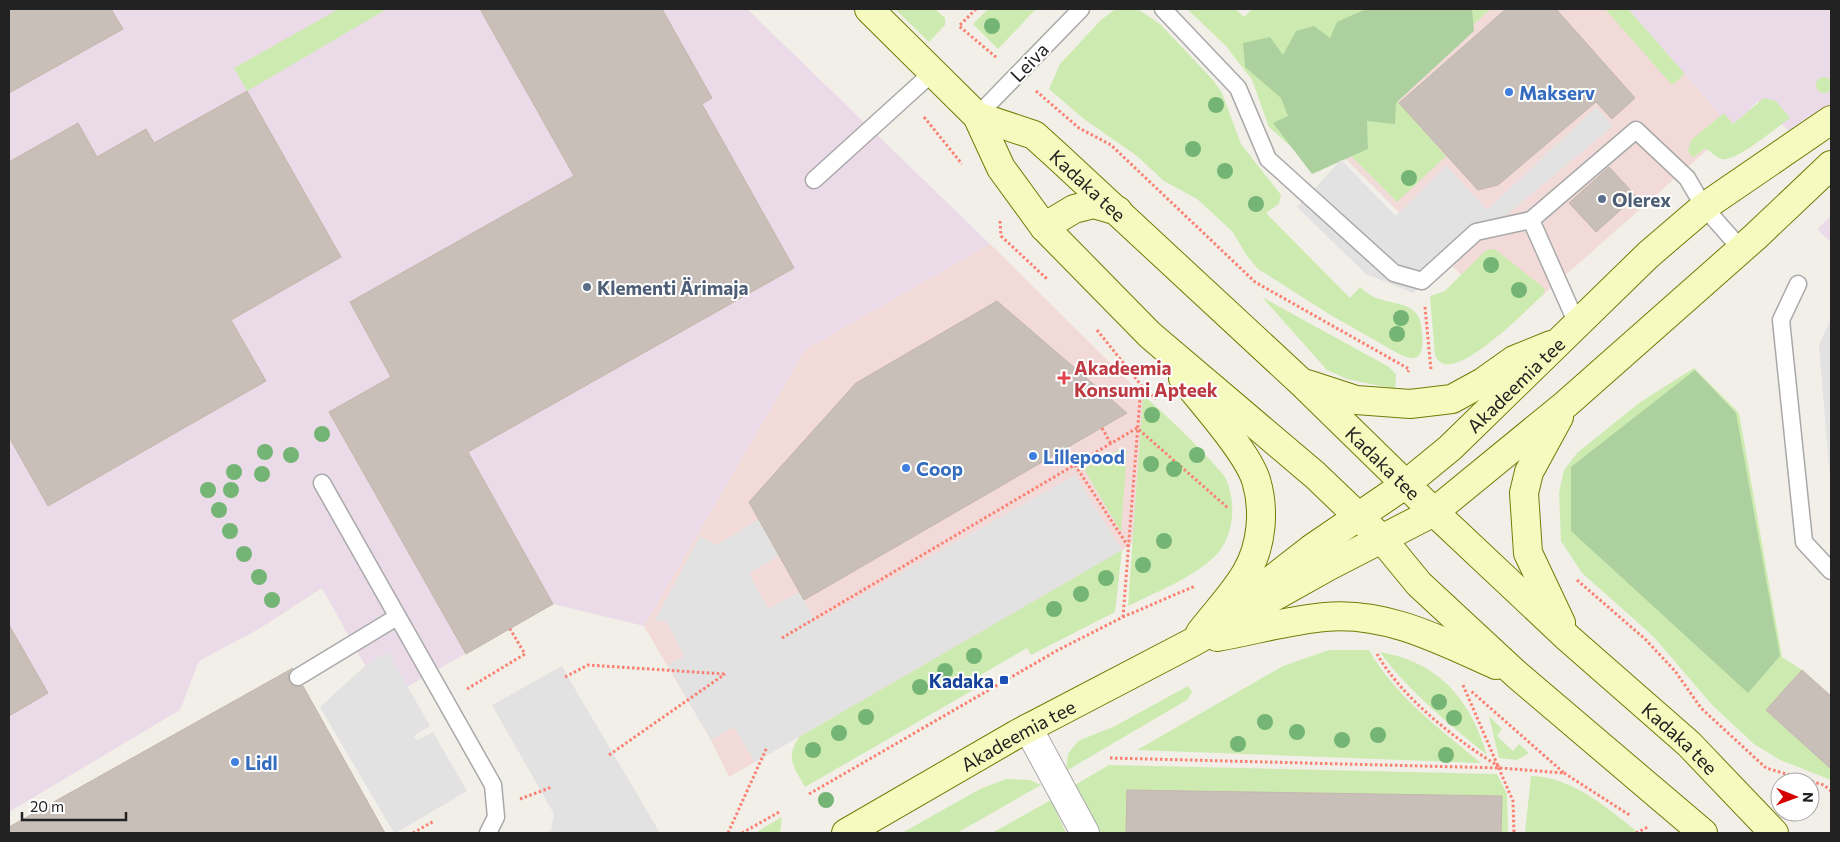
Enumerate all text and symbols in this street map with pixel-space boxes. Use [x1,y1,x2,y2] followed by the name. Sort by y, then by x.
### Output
[1005,38,1053,86] street label: Leiva
[1519,81,1596,104] place label: Makserv
[1503,86,1515,98] marker: Makserv
[1046,144,1131,226] street label: Kadaka tee
[1612,188,1671,211] place label: Olerex
[1596,193,1608,205] marker: Olerex
[597,276,749,299] place label: Klementi Ärimaja
[581,281,593,293] marker: Klementi Ärimaja
[1462,332,1569,437] street label: Akadeemia tee
[1074,356,1218,401] place label: Akadeemia Konsumi Apteek
[1058,372,1070,384] marker: Akadeemia Konsumi Apteek
[1341,421,1425,504] street label: Kadaka tee
[1043,445,1125,468] place label: Lillepood
[1027,450,1039,462] marker: Lillepood
[916,457,963,480] place label: Coop
[900,462,912,474] marker: Coop
[929,669,994,692] place label: Kadaka
[998,674,1010,686] marker: Kadaka
[957,694,1079,776] street label: Akadeemia tee
[1638,697,1723,779] street label: Kadaka tee
[245,751,278,774] place label: Lidl
[229,756,241,768] marker: Lidl
[1770,772,1820,822] north arrow
[22,790,126,822] scale bar
[1800,792,1817,803] text: N
[30,797,64,815] text: 20 m

